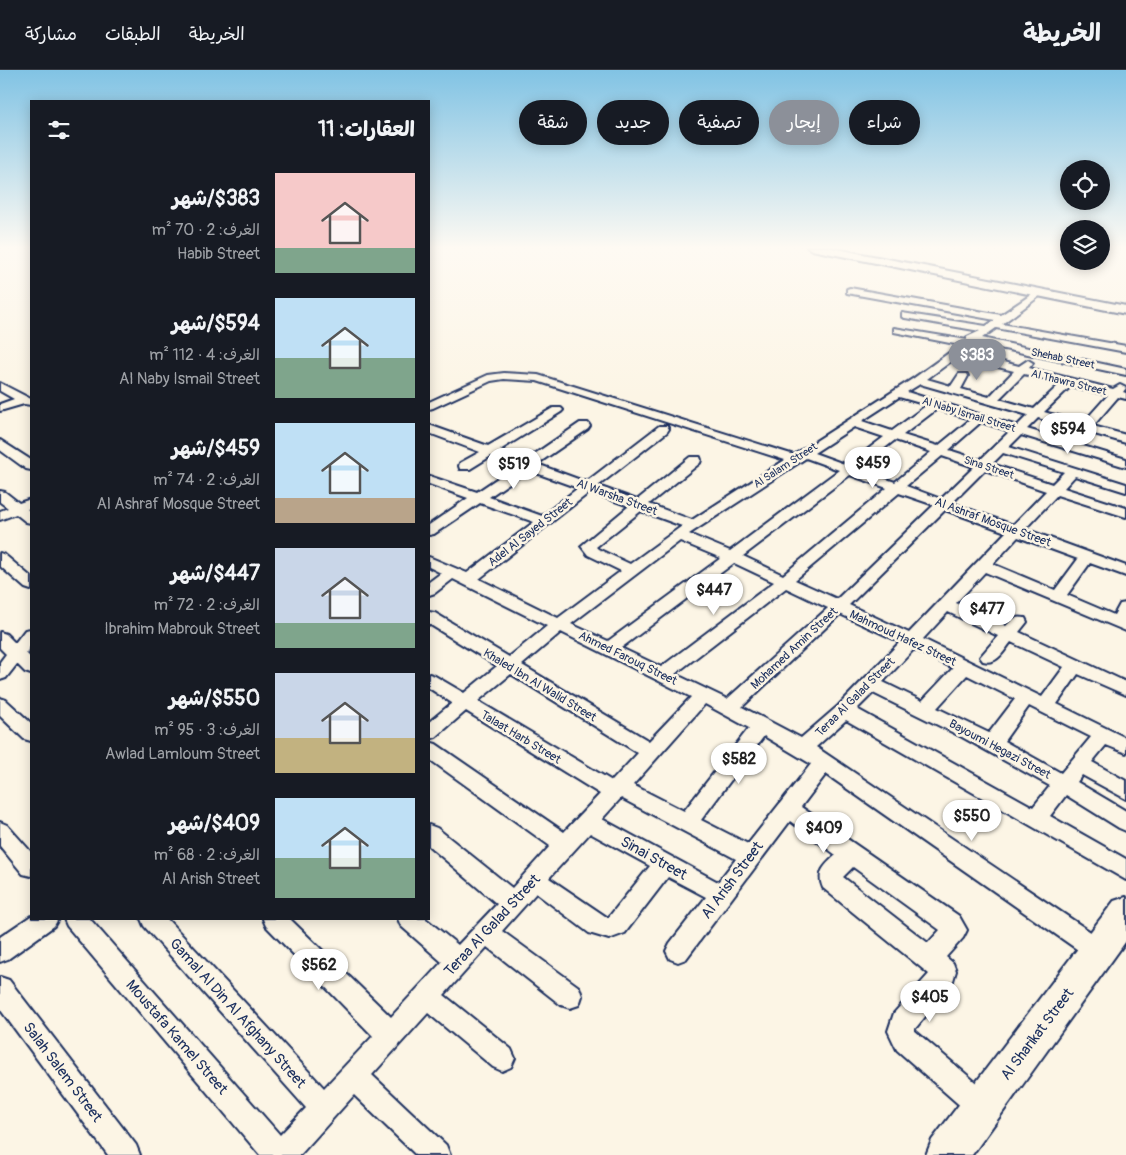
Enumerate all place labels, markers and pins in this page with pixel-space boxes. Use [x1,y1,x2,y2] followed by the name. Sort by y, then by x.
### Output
[947,338,1007,381] pin: $383
[1038,412,1098,455] pin: $594
[843,446,903,489] pin: $459
[484,448,544,490] pin: $519
[684,574,744,616] pin: $447
[957,592,1017,635] pin: $477
[709,742,769,785] pin: $582
[942,800,1002,842] pin: $550
[794,812,854,854] pin: $409
[289,948,349,991] pin: $562
[900,980,960,1023] pin: $405

